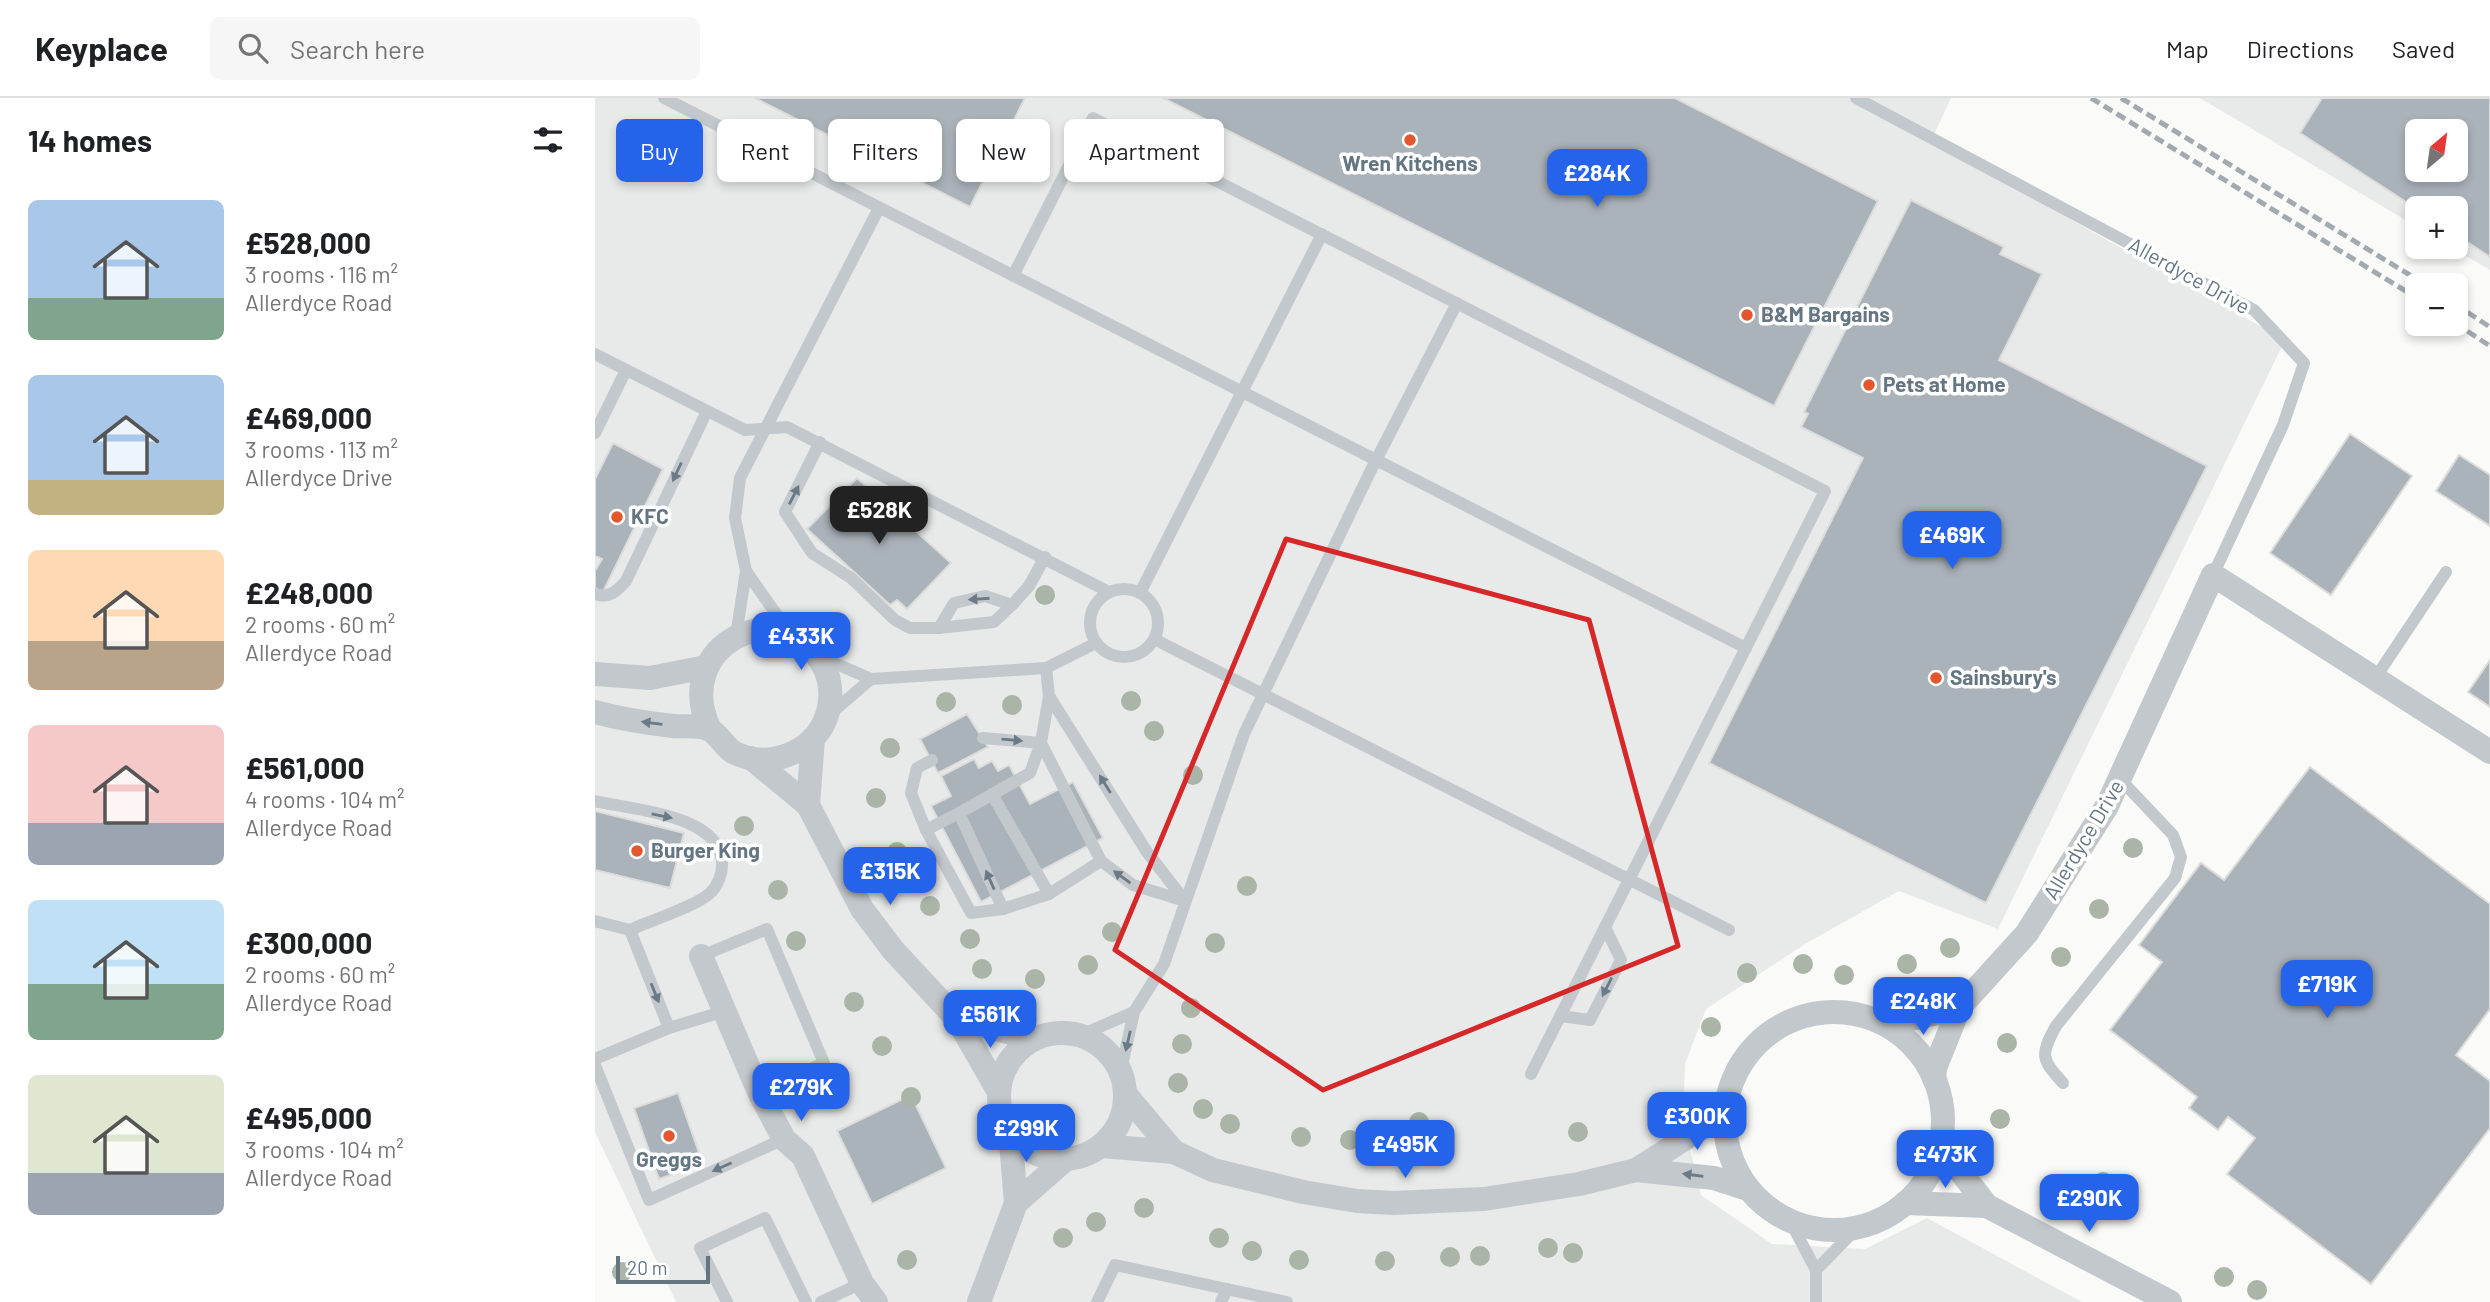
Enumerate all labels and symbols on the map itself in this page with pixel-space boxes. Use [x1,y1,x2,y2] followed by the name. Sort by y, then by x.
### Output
[2405,119,2467,182] north arrow
[1402,132,1418,148] marker: Wren Kitchens
[1342,150,1478,175] place label: Wren Kitchens
[1548,150,1646,209] pin: £284K
[2125,231,2255,318] street label: Allerdyce Drive
[1761,301,1890,326] place label: B&M Bargains
[1739,307,1755,323] marker: B&M Bargains
[1883,371,2006,396] place label: Pets at Home
[1861,377,1877,393] marker: Pets at Home
[671,462,682,482] one-way arrow
[788,485,799,505] one-way arrow
[830,486,928,546] pin: £528K
[631,503,669,528] place label: KFC
[609,509,625,525] marker: KFC
[1903,512,2001,571] pin: £469K
[968,594,990,605] one-way arrow
[752,612,850,672] pin: £433K
[1950,664,2057,689] place label: Sainsbury's
[1928,670,1944,686] marker: Sainsbury's
[641,717,663,728] one-way arrow
[1001,735,1023,746] one-way arrow
[1099,775,1112,794] one-way arrow
[2037,775,2128,904] street label: Allerdyce Drive
[651,811,673,822] one-way arrow
[651,837,760,862] place label: Burger King
[629,843,645,859] marker: Burger King
[841,848,939,907] pin: £315K
[984,870,996,890] one-way arrow
[1113,871,1131,885] one-way arrow
[2278,960,2376,1020] pin: £719K
[1602,977,1613,997] one-way arrow
[1874,978,1972,1037] pin: £248K
[650,983,661,1004] one-way arrow
[941,990,1039,1050] pin: £561K
[1122,1030,1133,1052] one-way arrow
[752,1063,850,1123] pin: £279K
[1648,1093,1746,1152] pin: £300K
[977,1104,1075,1164] pin: £299K
[1356,1121,1454,1180] pin: £495K
[661,1128,677,1144] marker: Greggs
[1896,1130,1994,1190] pin: £473K
[636,1146,702,1171] place label: Greggs
[711,1162,732,1173] one-way arrow
[1682,1169,1704,1180] one-way arrow
[2040,1174,2138,1234] pin: £290K
[616,1253,711,1285] scale bar

